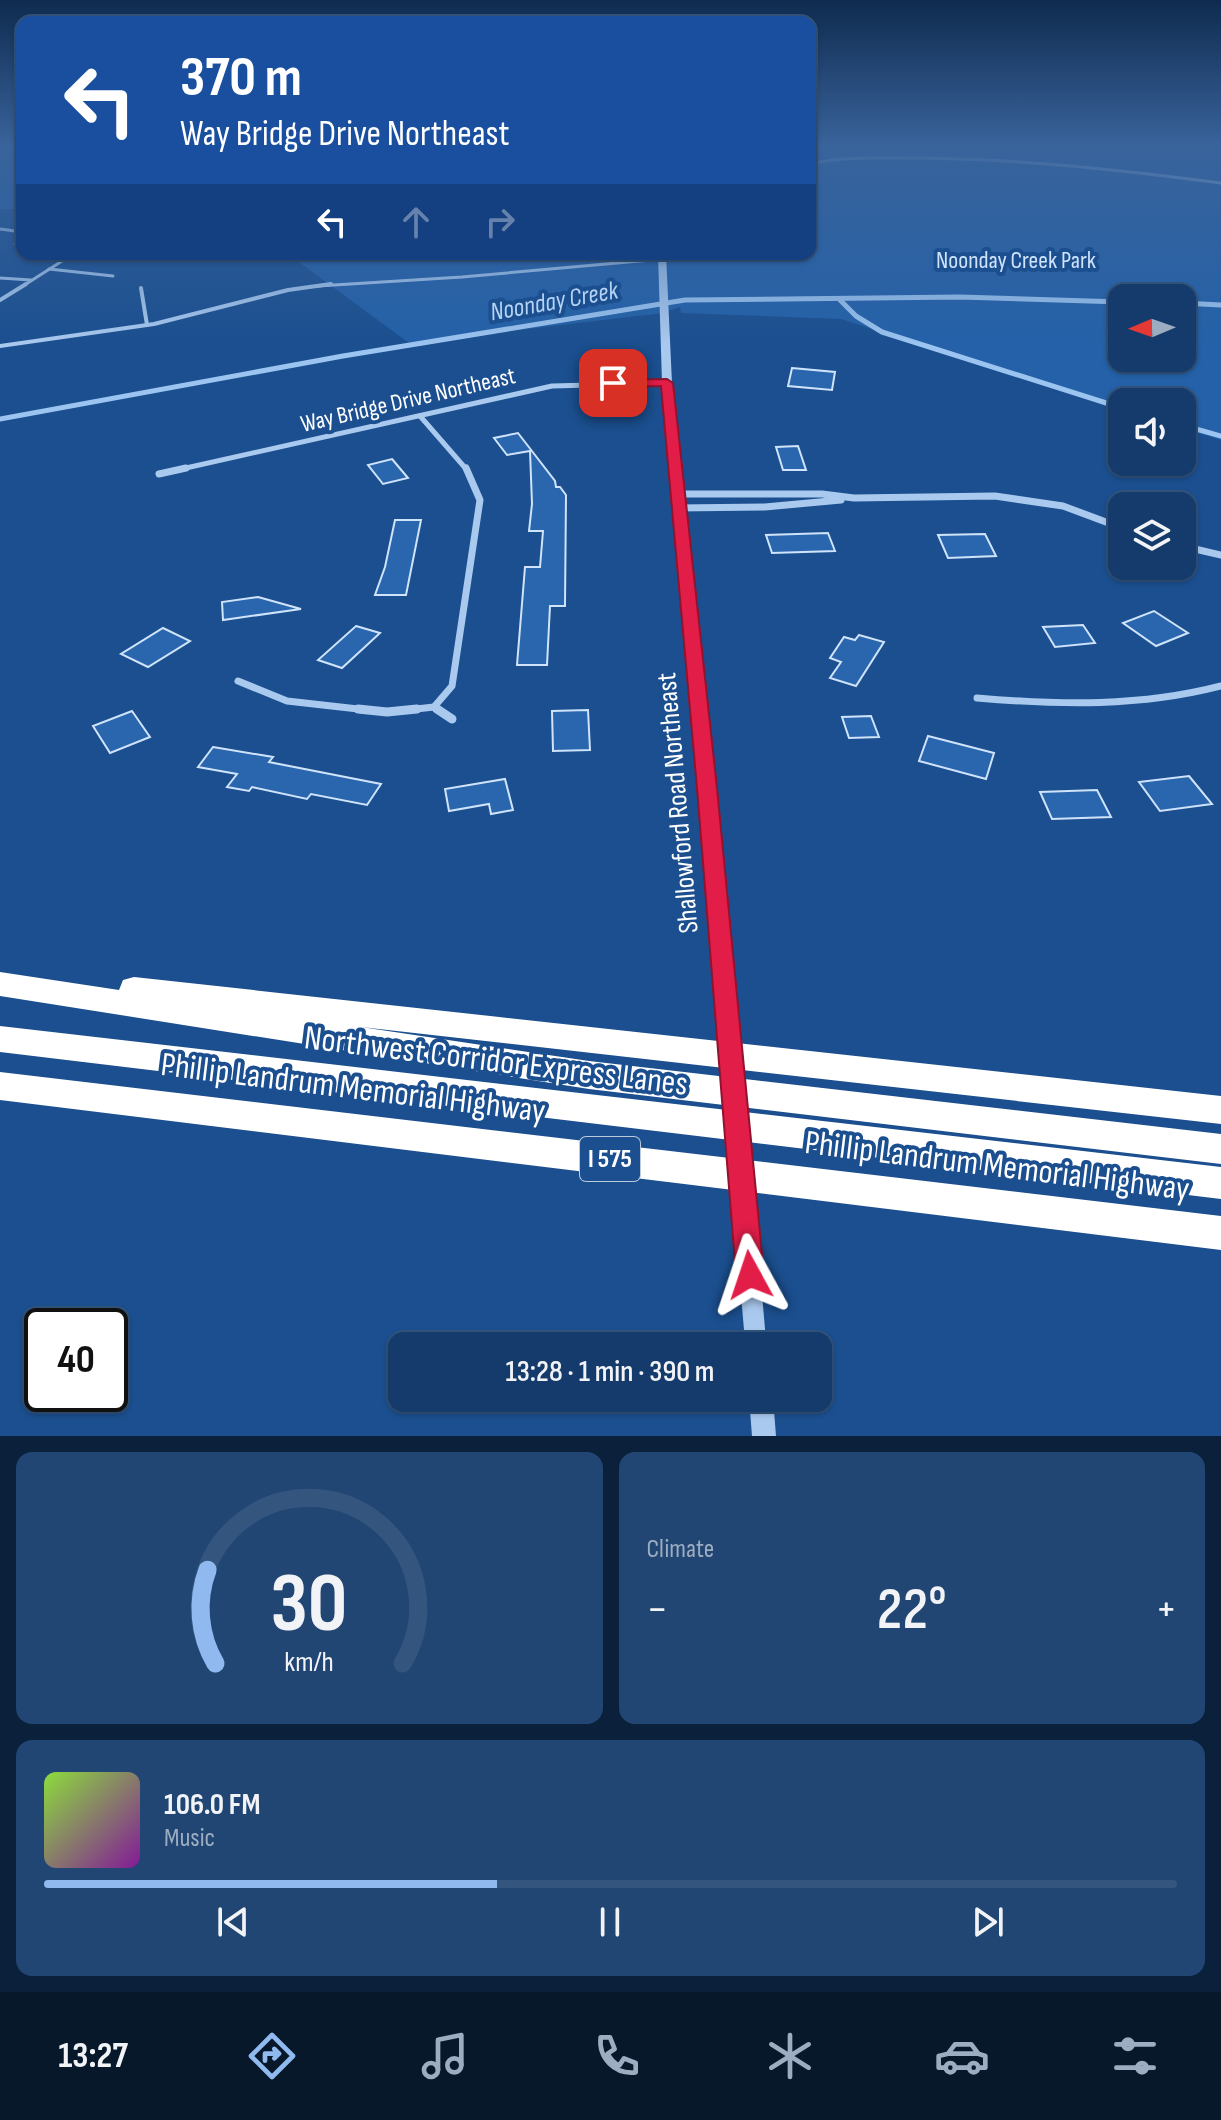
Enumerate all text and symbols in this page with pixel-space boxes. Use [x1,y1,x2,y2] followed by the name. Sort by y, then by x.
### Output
[180,45,302,112] text: 370 m
[48,48,152,152] icon: left
[180,113,509,156] text: Way Bridge Drive Northeast
[310,200,354,244] icon: left
[394,200,438,244] icon: ahead
[478,200,522,244] icon: right
[936,246,1096,275] park label: Noonday Creek Park
[488,275,622,328] water label: Noonday Creek
[1108,284,1196,372] north arrow
[1108,284,1196,580] map controls
[579,349,647,417] pin
[298,361,518,439] street label: Way Bridge Drive Northeast
[591,361,635,405] icon: arrive
[1108,388,1196,476] button: sound
[1108,492,1196,580] button: layers
[650,671,706,935] street label: Shallowford Road Northeast
[302,1017,690,1105] street label: Northwest Corridor Express Lanes
[158,1044,548,1132] street label: Phillip Landrum Memorial Highway
[802,1122,1192,1210] street label: Phillip Landrum Memorial Highway
[580,1137,640,1181] road number: I 575
[708,1233,792,1317] position arrow
[24,1308,128,1412] speed limit sign: 40
[506,1354,714,1390] text: 13:28 · 1 min · 390 m
[647,1534,714,1565] text: Climate
[271,1555,348,1655] text: 30
[877,1574,947,1646] text: 22°
[647,1583,668,1636] text: −
[1155,1583,1177,1636] text: +
[285,1645,334,1680] text: km/h
[164,1787,260,1823] text: 106.0 FM
[164,1823,215,1854] text: Music
[211,1900,255,1944] icon: previous
[588,1900,632,1944] icon: pause
[966,1900,1010,1944] icon: next
[244,2028,300,2084] icon: directions
[417,2028,473,2084] icon: music
[589,2028,645,2084] icon: phone
[762,2028,818,2084] icon: climate
[934,2028,990,2084] icon: car
[1107,2028,1163,2084] icon: filters
[58,2035,128,2078] text: 13:27

